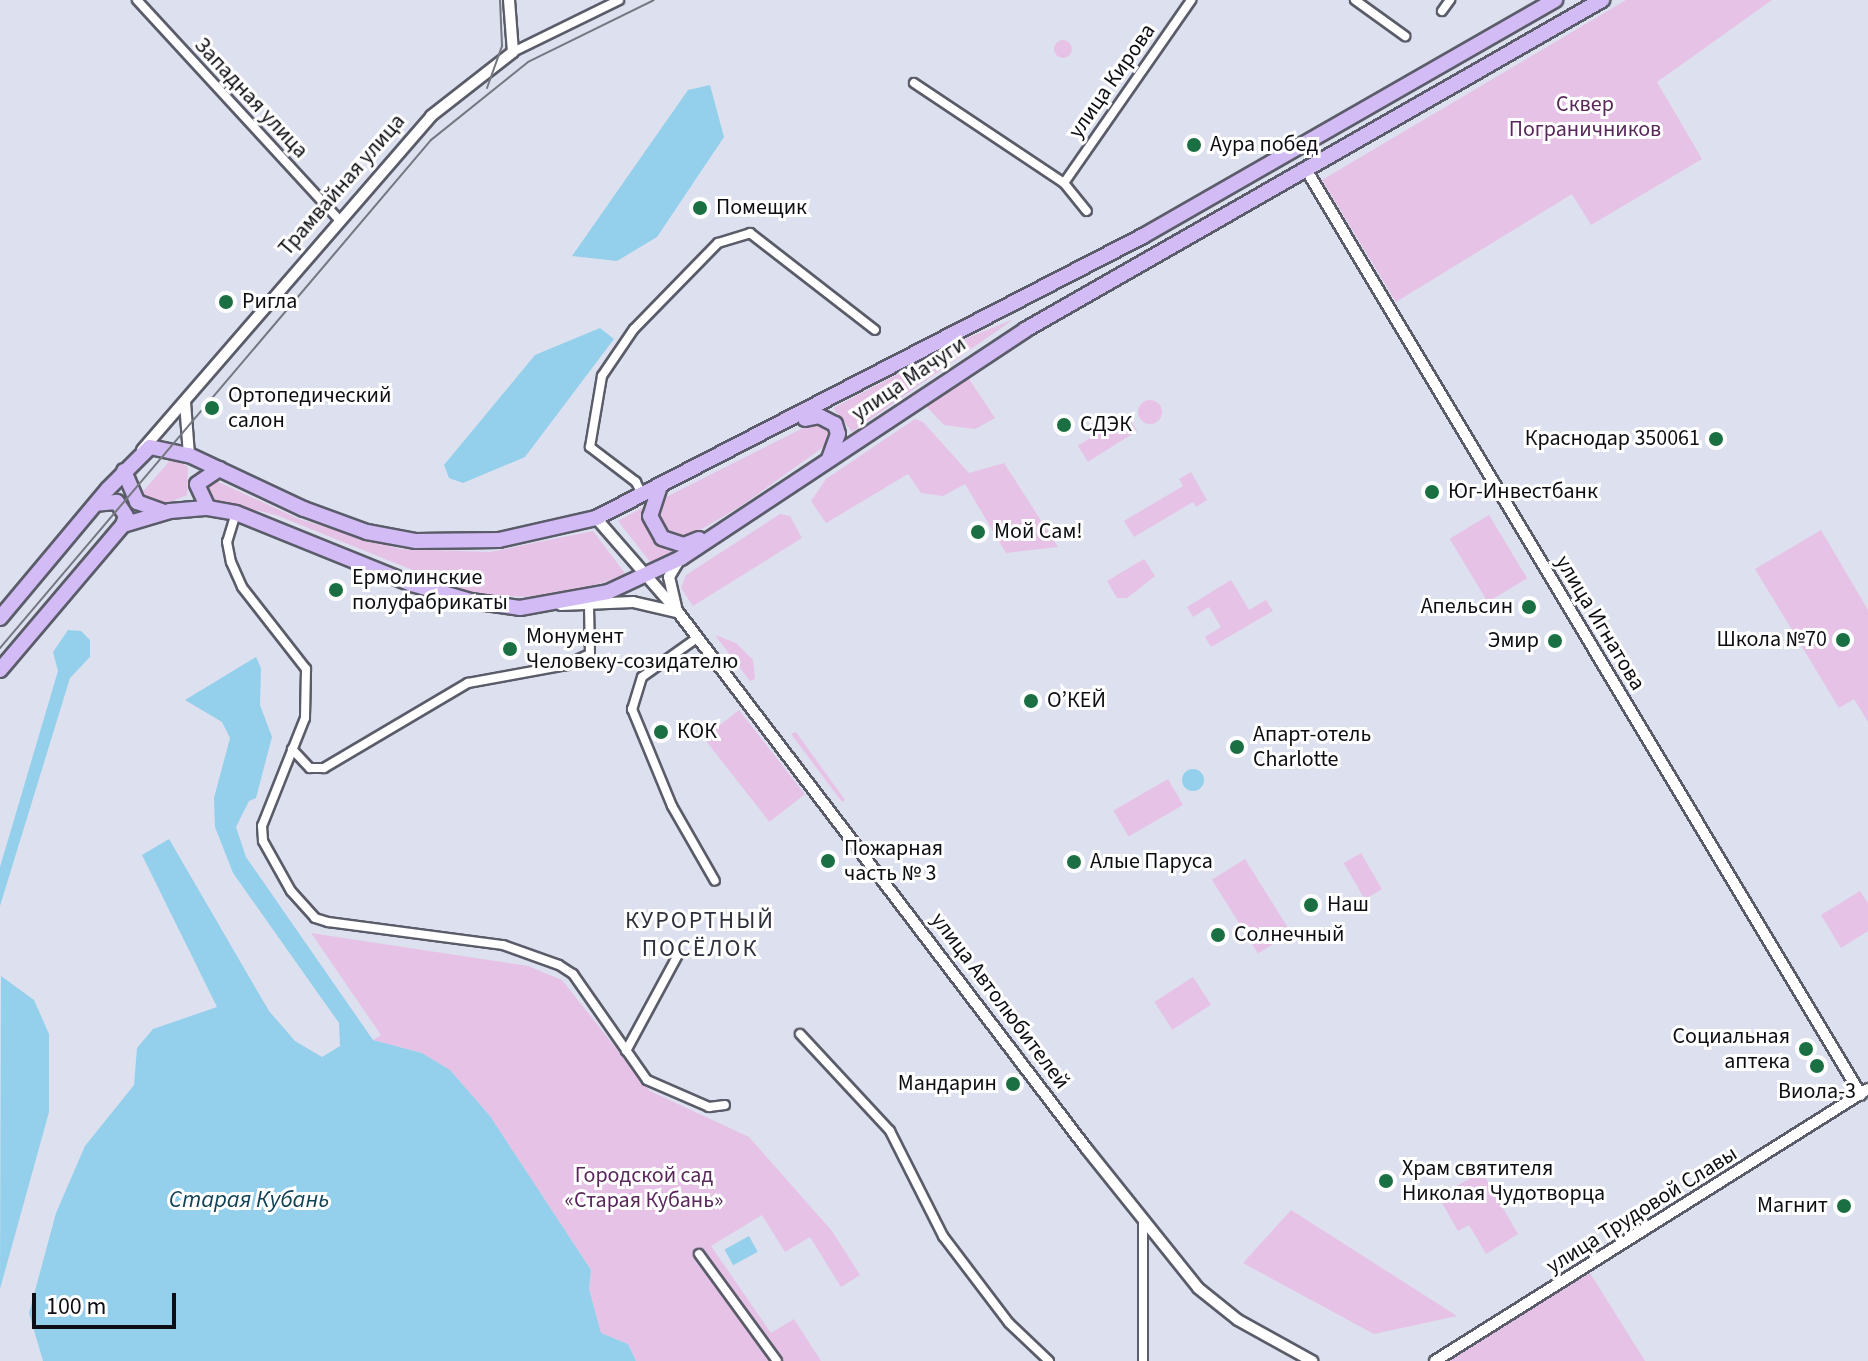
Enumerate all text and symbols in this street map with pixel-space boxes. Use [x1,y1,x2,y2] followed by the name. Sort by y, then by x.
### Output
[1063,19,1161,143] street label: улица Кирова
[188,32,314,164] street label: Западная улица
[1509,91,1661,142] park label: Сквер Пограничников
[273,109,411,261] street label: Трамвайная улица
[1210,132,1318,158] place label: Аура побед
[1185,136,1203,154] marker: Аура побед
[716,195,807,221] place label: Помещик
[691,199,709,217] marker: Помещик
[242,289,297,315] place label: Ригла
[217,293,235,311] marker: Ригла
[847,331,971,427] street label: улица Мачуги
[228,382,391,434] place label: Ортопедический салон
[203,399,221,417] marker: Ортопедический салон
[1080,412,1132,438] place label: СДЭК
[1055,416,1073,434] marker: СДЭК
[1525,426,1700,452] place label: Краснодар 350061
[1707,430,1725,448] marker: Краснодар 350061
[1448,479,1598,505] place label: Юг-Инвестбанк
[1423,483,1441,501] marker: Юг-Инвестбанк
[994,519,1083,545] place label: Мой Сам!
[969,523,987,541] marker: Мой Сам!
[1549,551,1651,695] street label: улица Игнатова
[352,564,508,616] place label: Ермолинские полуфабрикаты
[327,581,345,599] marker: Ермолинские полуфабрикаты
[1421,594,1513,620] place label: Апельсин
[1520,598,1538,616] marker: Апельсин
[526,623,738,674] place label: Монумент Человеку-созидателю
[1717,627,1827,653] place label: Школа №70
[1488,628,1539,654] place label: Эмир
[1834,631,1852,649] marker: Школа №70
[1546,632,1564,650] marker: Эмир
[501,640,519,658] marker: Монумент Человеку-созидателю
[1047,688,1106,714] place label: О’КЕЙ
[1022,692,1040,710] marker: О’КЕЙ
[677,719,717,745] place label: КОК
[1253,721,1371,772] place label: Апарт-отель Charlotte
[652,723,670,741] marker: КОК
[1228,738,1246,756] marker: Апарт-отель Charlotte
[844,835,943,886] place label: Пожарная часть № 3
[1090,849,1213,875] place label: Алые Паруса
[819,852,837,870] marker: Пожарная часть № 3
[1065,853,1083,871] marker: Алые Паруса
[1327,892,1369,918] place label: Наш
[1302,896,1320,914] marker: Наш
[625,907,775,963] district label: КУРОРТНЫЙ ПОСЁЛОК
[925,907,1075,1095] street label: улица Автолюбителей
[1234,922,1344,948] place label: Солнечный
[1209,926,1227,944] marker: Солнечный
[1672,1023,1790,1074] place label: Социальная аптека
[1797,1040,1815,1058] marker: Социальная аптека
[1808,1057,1826,1075] marker: Виола-3
[898,1071,997,1097] place label: Мандарин
[1004,1075,1022,1093] marker: Мандарин
[1778,1079,1856,1105] place label: Виола-3
[1542,1141,1742,1279] street label: улица Трудовой Славы
[1402,1155,1605,1206] place label: Храм святителя Николая Чудотворца
[565,1162,723,1214] park label: Городской сад «Старая Кубань»
[1377,1172,1395,1190] marker: Храм святителя Николая Чудотворца
[169,1186,329,1214] water label: Старая Кубань
[1757,1193,1828,1219] place label: Магнит
[1835,1197,1853,1215] marker: Магнит
[36,1277,180,1327] scale bar
[46,1289,106,1324] text: 100 m

